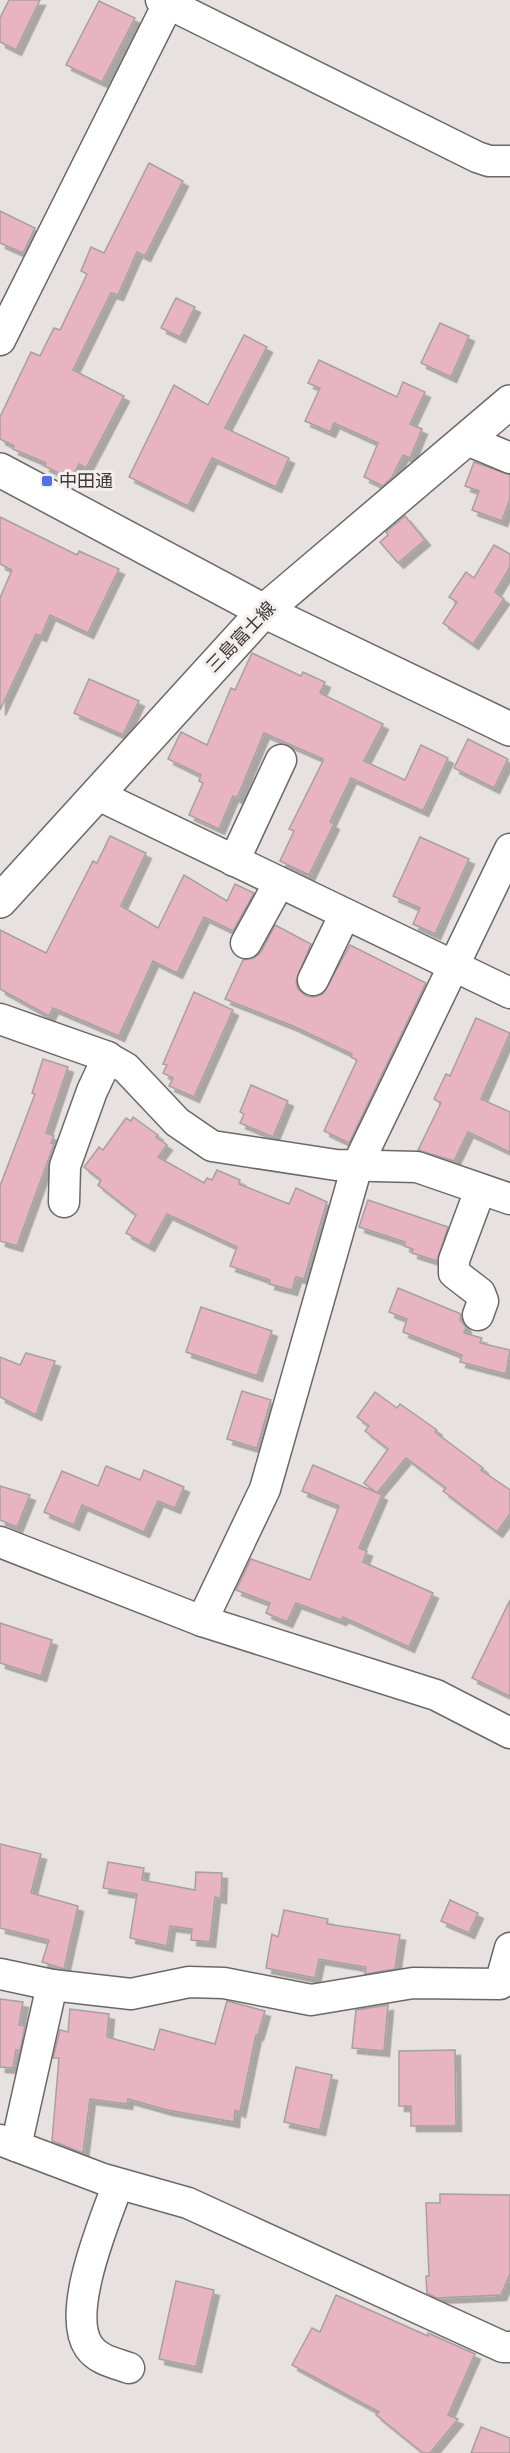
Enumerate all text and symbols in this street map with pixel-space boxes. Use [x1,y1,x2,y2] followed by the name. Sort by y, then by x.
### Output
[59,468,113,492] place label: 中田通
[40,474,54,488] marker: 中田通
[200,596,280,677] street label: 三島富士線

